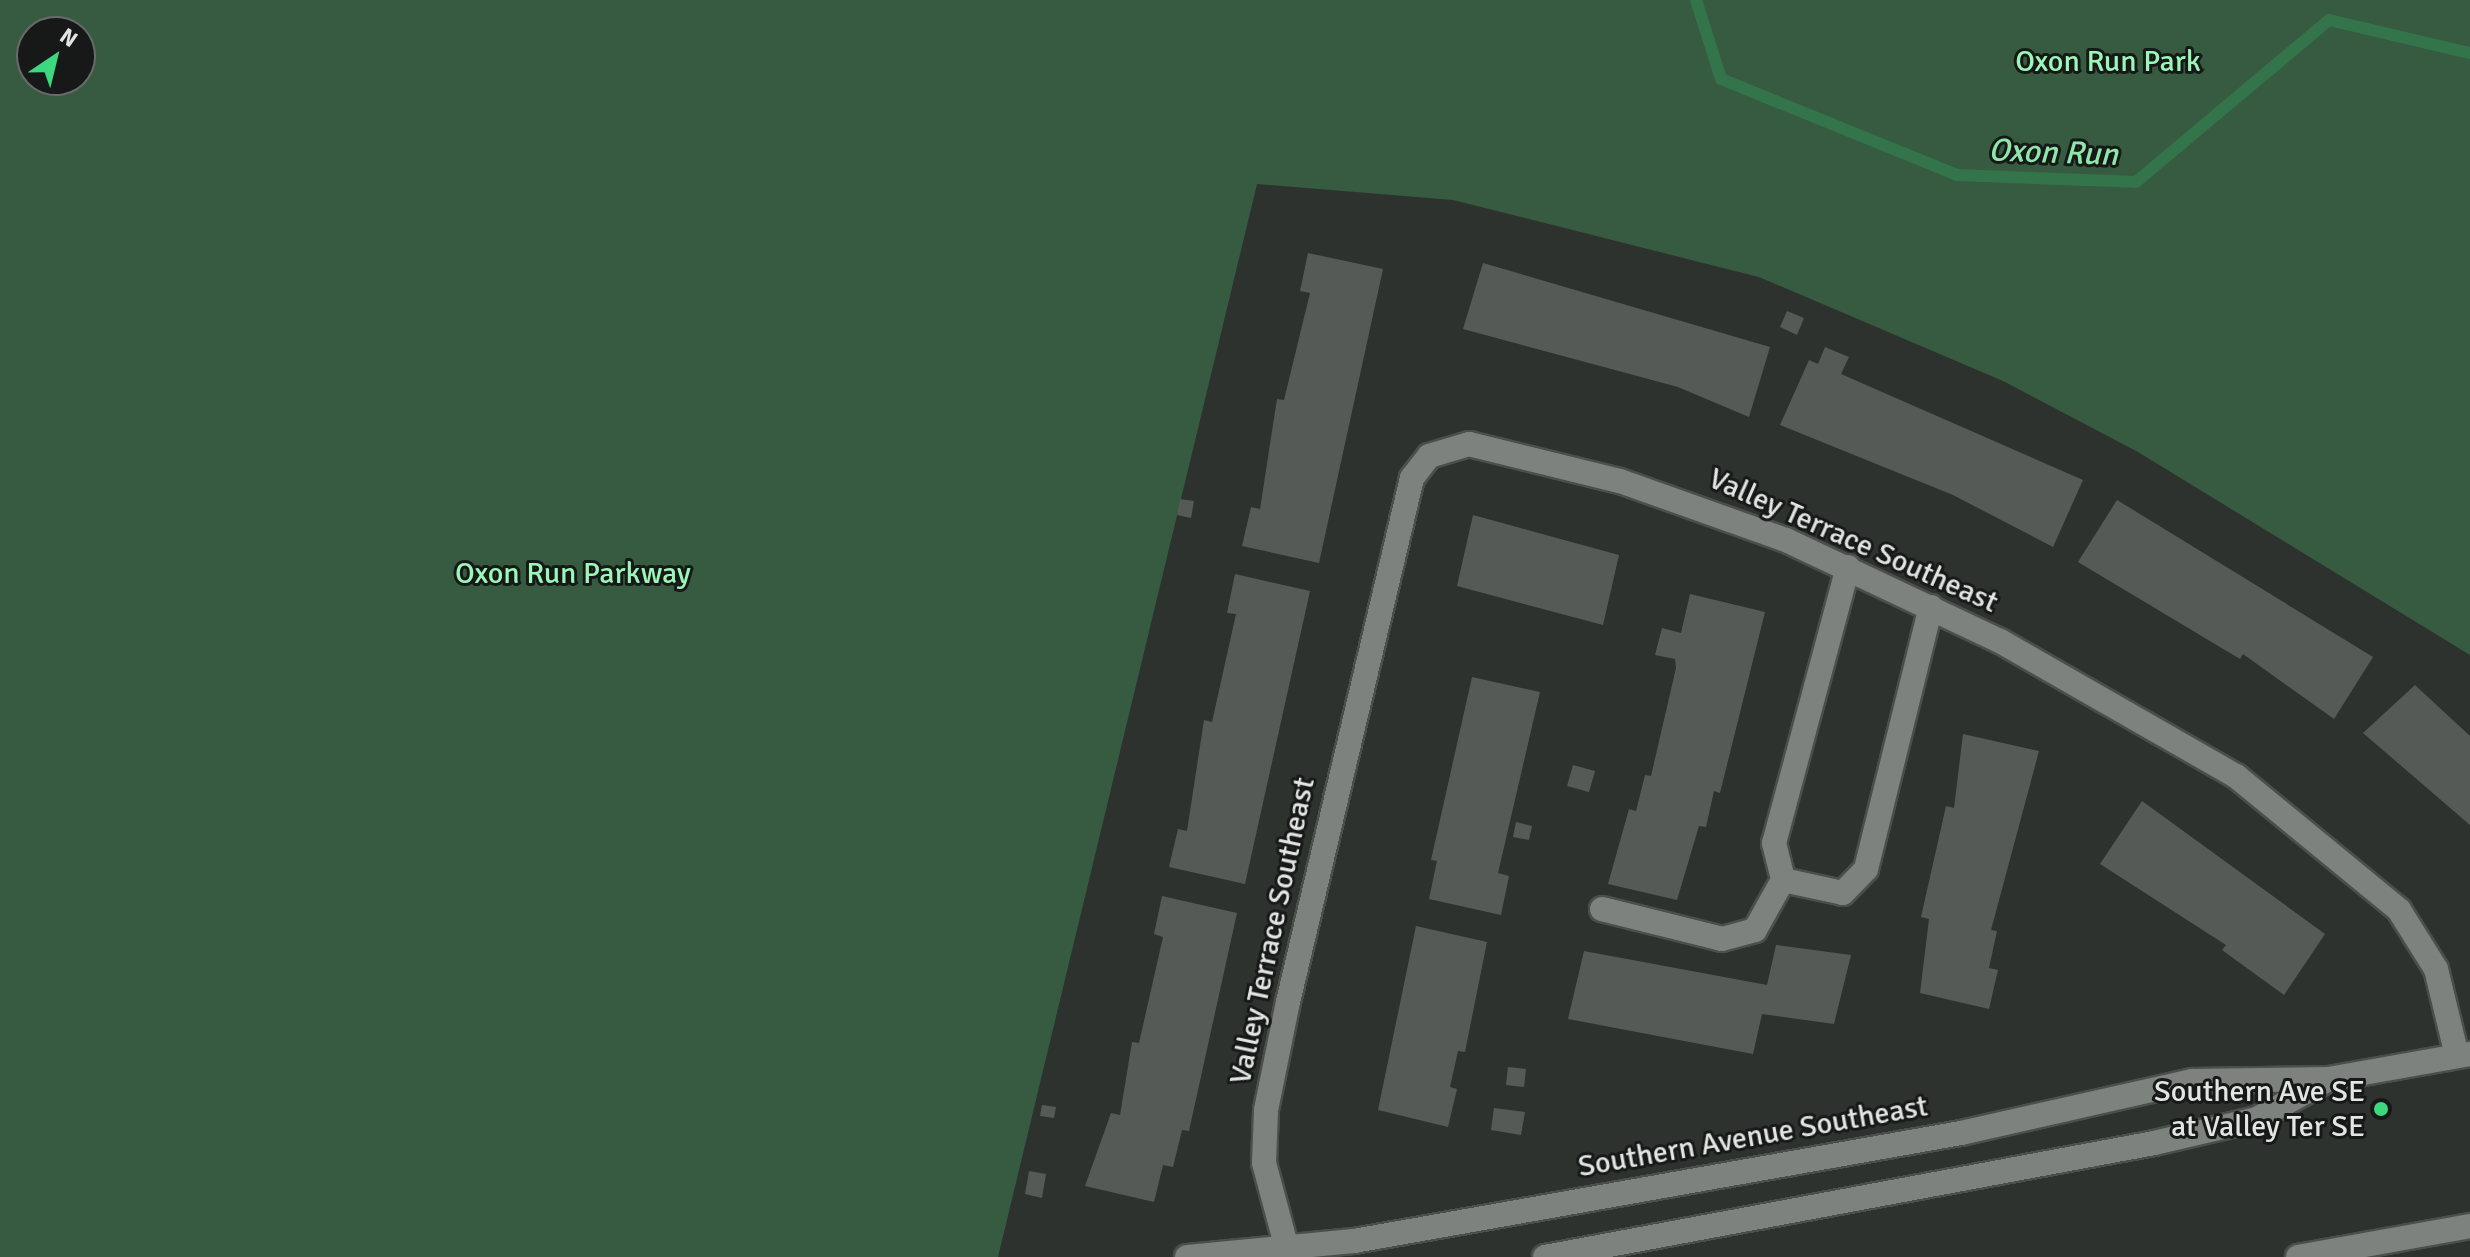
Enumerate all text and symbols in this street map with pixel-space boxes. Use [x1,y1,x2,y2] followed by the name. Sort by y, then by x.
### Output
[16,16,96,96] north arrow
[55,22,83,53] text: N
[2015,44,2201,80] park label: Oxon Run Park
[1988,132,2118,174] water label: Oxon Run
[1703,461,2003,621] street label: Valley Terrace Southeast
[455,556,691,592] park label: Oxon Run Parkway
[1223,774,1323,1088] street label: Valley Terrace Southeast
[2154,1074,2365,1144] place label: Southern Ave SE at Valley Ter SE
[1575,1089,1931,1185] street label: Southern Avenue Southeast
[2372,1100,2390,1118] marker: Southern Ave SE at Valley Ter SE

